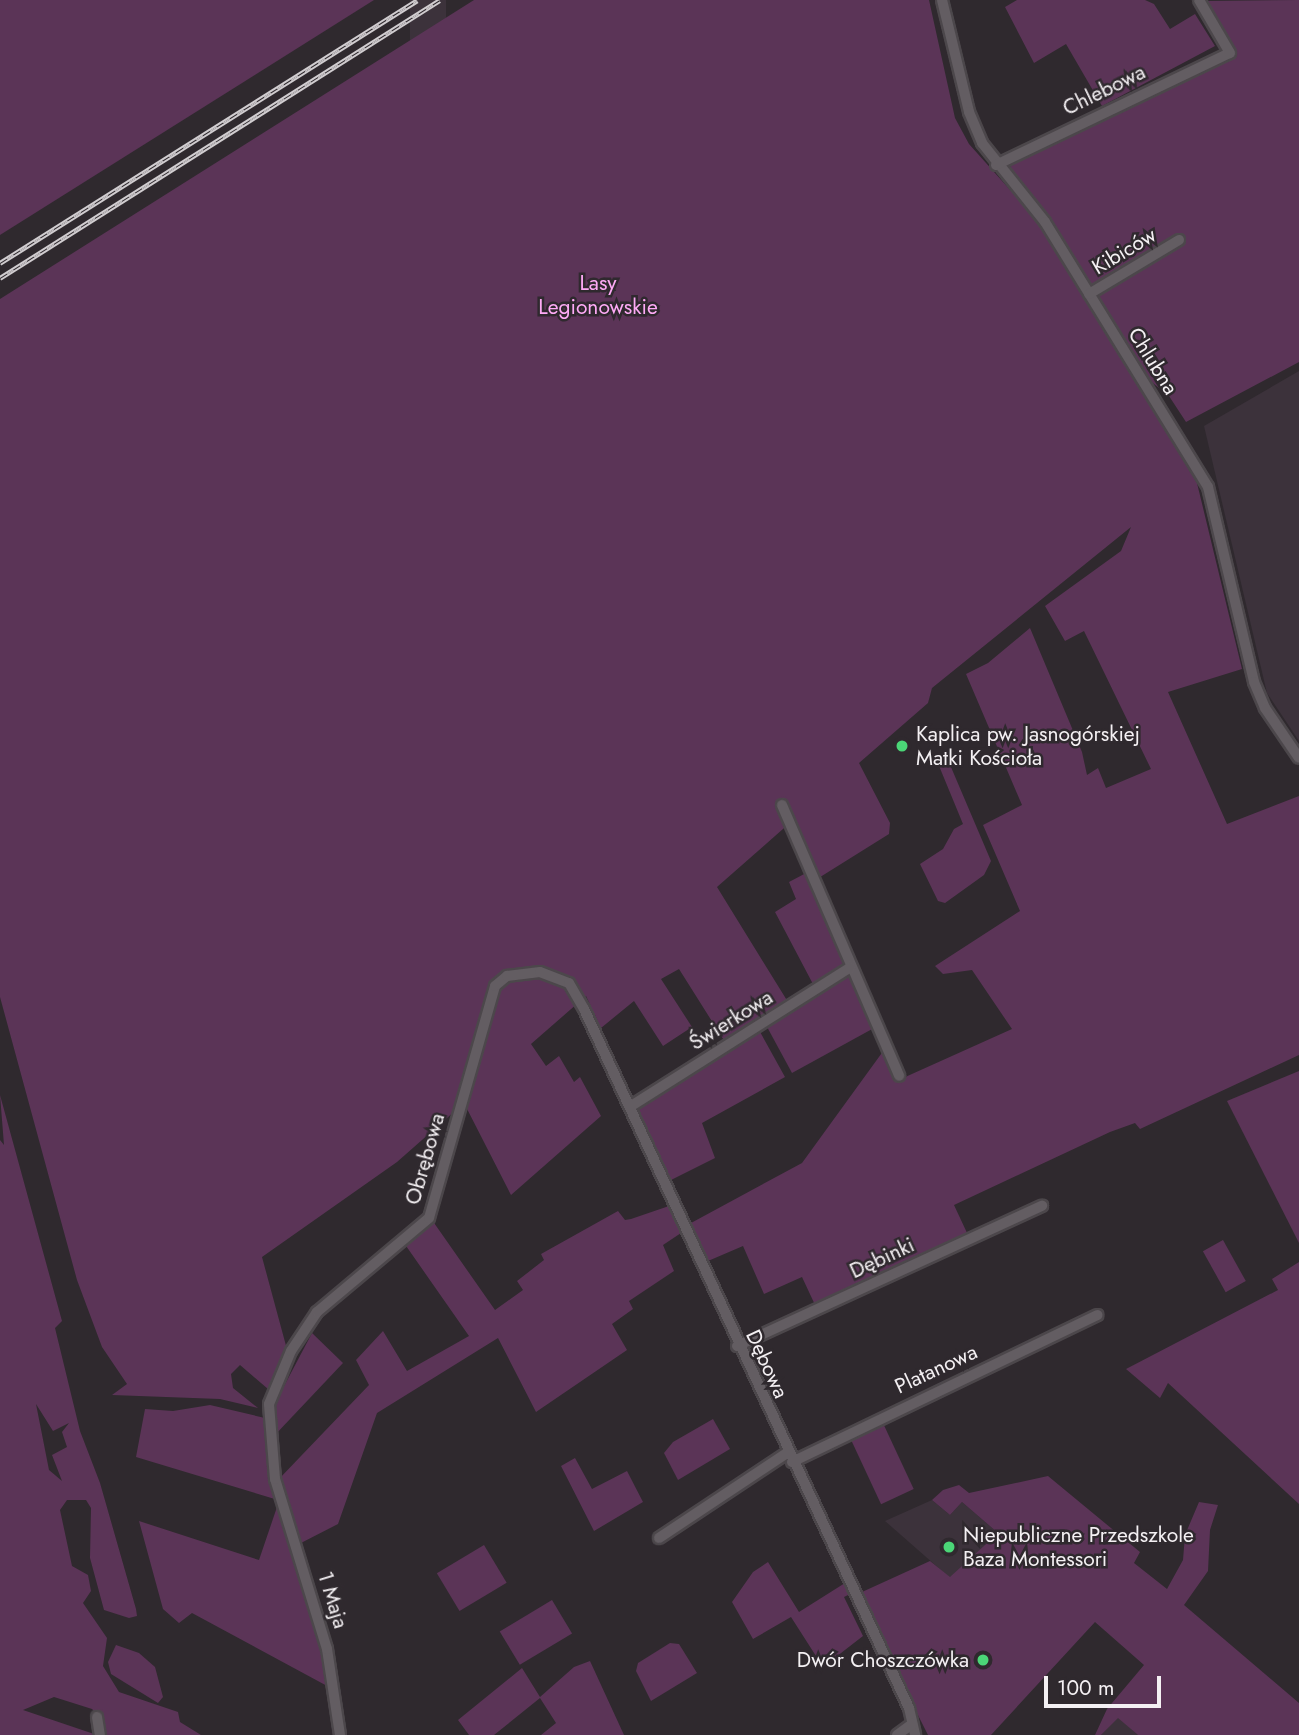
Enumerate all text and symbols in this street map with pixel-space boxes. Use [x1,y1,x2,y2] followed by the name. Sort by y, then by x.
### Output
[1059,59,1149,121] street label: Chlebowa
[1087,222,1161,280] street label: Kibiców
[538,270,658,320] park label: Lasy Legionowskie
[1123,323,1183,399] street label: Chlubna
[916,721,1140,771] place label: Kaplica pw. Jasnogórskiej Matki Kościoła
[894,738,910,754] marker: Kaplica pw. Jasnogórskiej Matki Kościoła
[685,984,777,1056] street label: Świerkowa
[400,1110,450,1208] street label: Obrębowa
[846,1232,918,1284] street label: Dębinki
[740,1326,794,1402] street label: Dębowa
[891,1339,981,1399] street label: Platanowa
[963,1522,1194,1572] place label: Niepubliczne Przedszkole Baza Montessori
[941,1539,957,1555] marker: Niepubliczne Przedszkole Baza Montessori
[312,1568,354,1632] street label: 1 Maja
[797,1647,969,1673] place label: Dwór Choszczówka
[975,1652,991,1668] marker: Dwór Choszczówka
[1047,1662,1164,1706] scale bar
[1057,1673,1114,1703] text: 100 m

